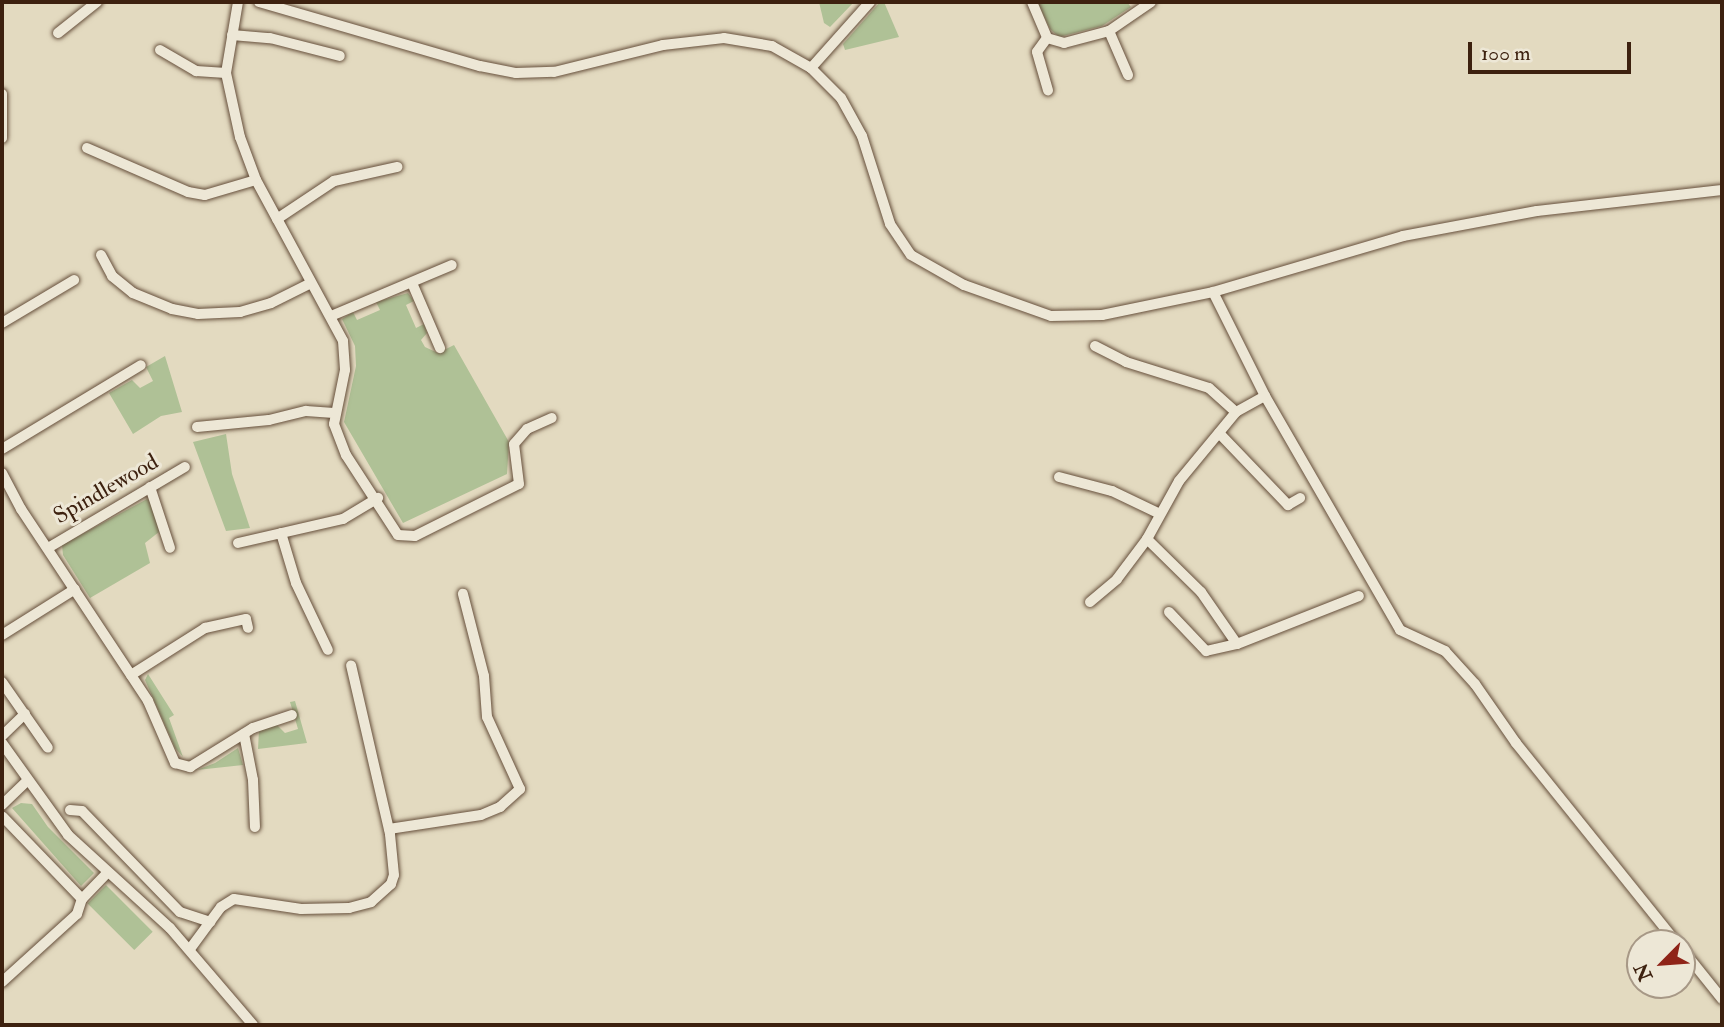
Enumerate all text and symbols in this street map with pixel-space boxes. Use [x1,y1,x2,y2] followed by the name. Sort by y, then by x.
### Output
[1472,28,1635,72] scale bar
[1481,40,1531,67] text: 100 m
[49,448,163,530] street label: Spindlewood
[1626,929,1696,999] north arrow
[1629,959,1658,985] text: N

